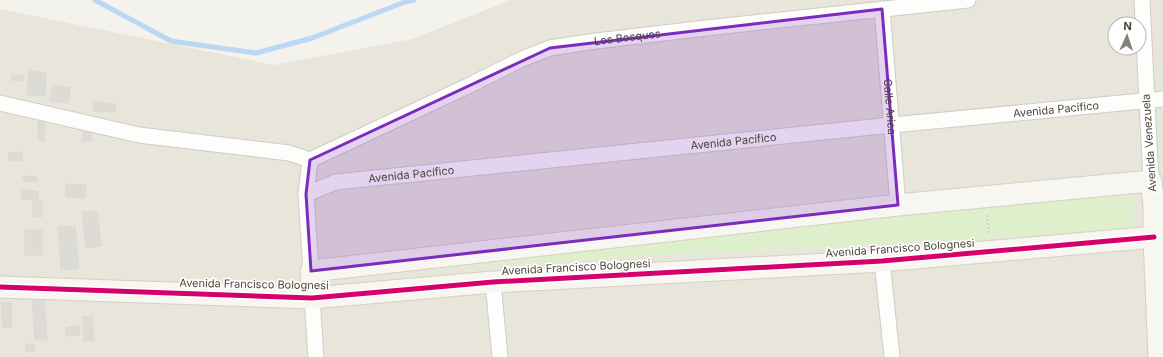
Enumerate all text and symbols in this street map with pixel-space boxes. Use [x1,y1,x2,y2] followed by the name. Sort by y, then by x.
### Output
[1107,16,1147,56] north arrow
[1123,19,1132,33] text: N
[593,26,662,48] street label: Los Bosques
[881,78,899,135] street label: Calle Arica
[1139,93,1159,193] street label: Avenida Venezuela
[1012,98,1100,120] street label: Avenida Pacífico
[690,130,778,153] street label: Avenida Pacífico
[368,163,455,186] street label: Avenida Pacífico
[825,236,975,260] street label: Avenida Francisco Bolognesi
[501,256,651,278] street label: Avenida Francisco Bolognesi
[179,276,329,292] street label: Avenida Francisco Bolognesi

